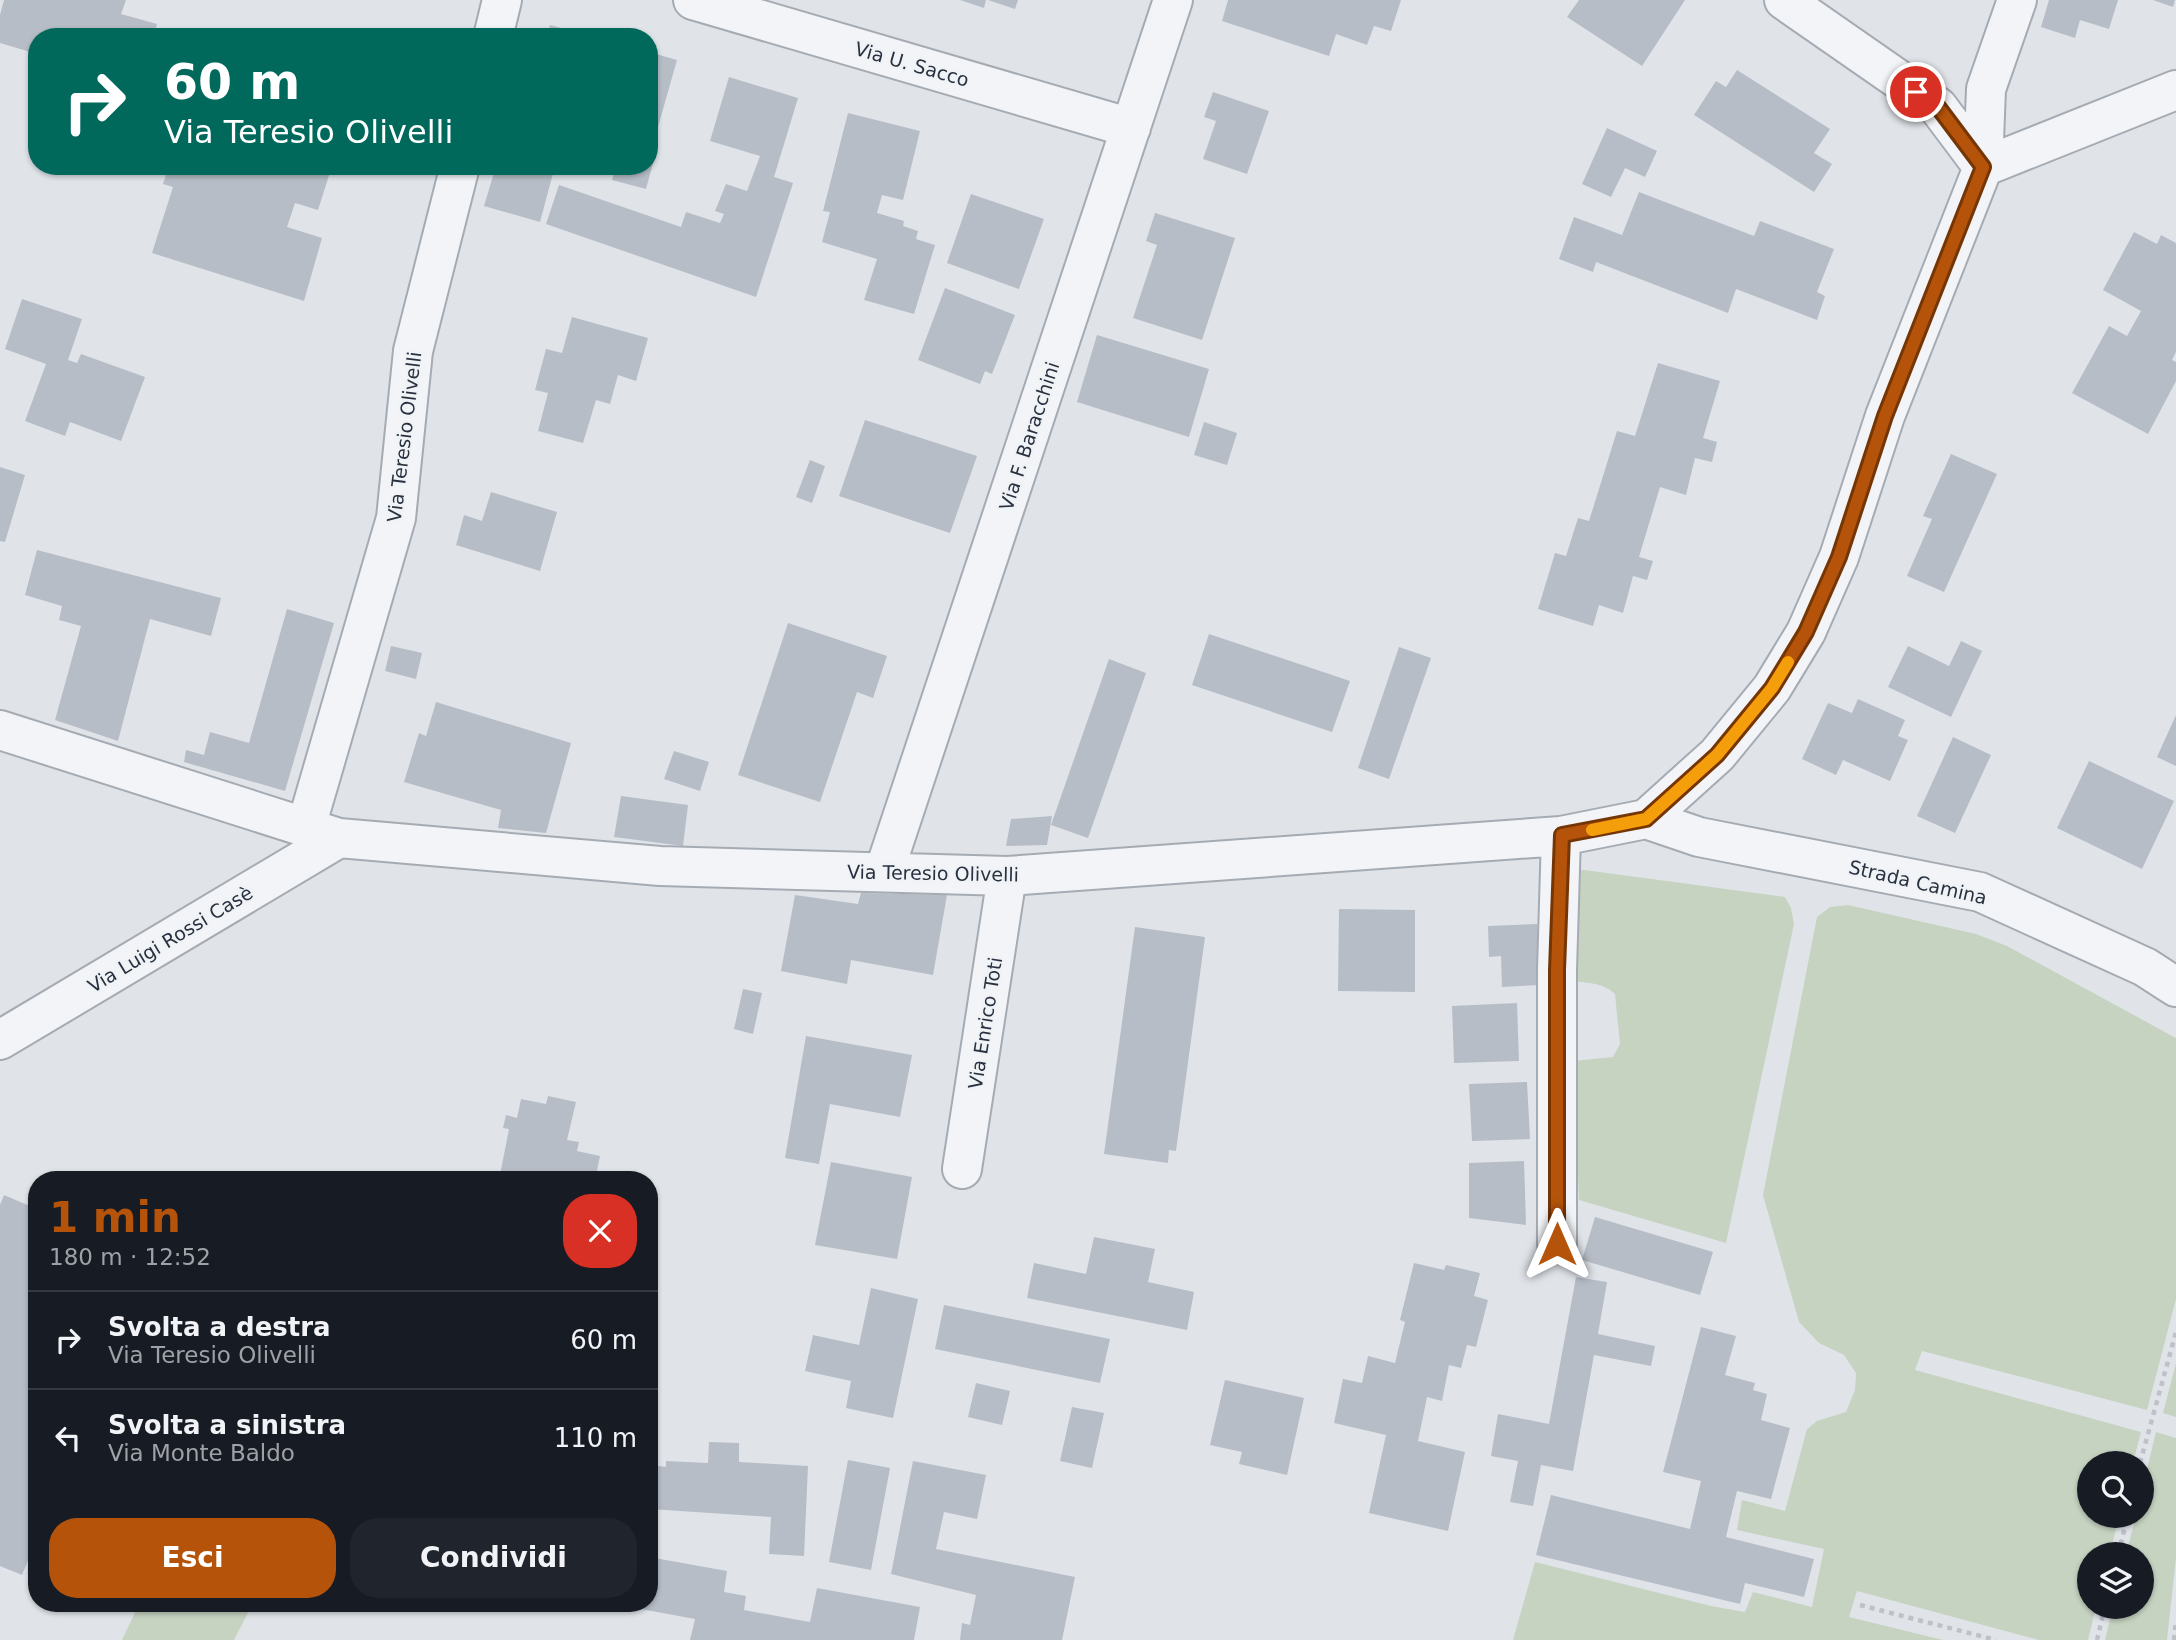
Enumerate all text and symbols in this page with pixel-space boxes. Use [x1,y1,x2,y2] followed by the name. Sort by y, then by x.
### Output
[852,37,972,91] street label: Via U. Sacco
[164,54,300,111] text: 60 m
[49,56,140,147] icon: right
[1886,62,1946,122] pin
[1897,73,1935,111] icon: arrive
[164,113,453,151] text: Via Teresio Olivelli
[383,350,425,524] street label: Via Teresio Olivelli
[995,359,1063,513] street label: Via F. Baracchini
[1847,855,1989,909] street label: Strada Camina
[847,861,1019,885] street label: Via Teresio Olivelli
[84,881,256,997] street label: Via Luigi Rossi Casè
[964,955,1006,1091] street label: Via Enrico Toti
[49,1193,181,1242] text: 1 min
[563,1194,637,1268] button: close
[1520,1207,1594,1281] position arrow
[49,1244,211,1270] text: 180 m · 12:52
[108,1312,331,1342] text: Svolta a destra
[49,1321,87,1359] icon: right
[570,1325,637,1355] text: 60 m
[108,1342,316,1368] text: Via Teresio Olivelli
[108,1410,346,1440] text: Svolta a sinistra
[49,1419,87,1457] icon: left
[554,1423,637,1453] text: 110 m
[108,1440,295,1466] text: Via Monte Baldo
[2077,1451,2154,1619] map controls
[2077,1451,2154,1528] button: search
[49,1518,336,1598] button: Esci
[350,1518,637,1598] button: Condividi
[2077,1542,2154,1619] button: layers

